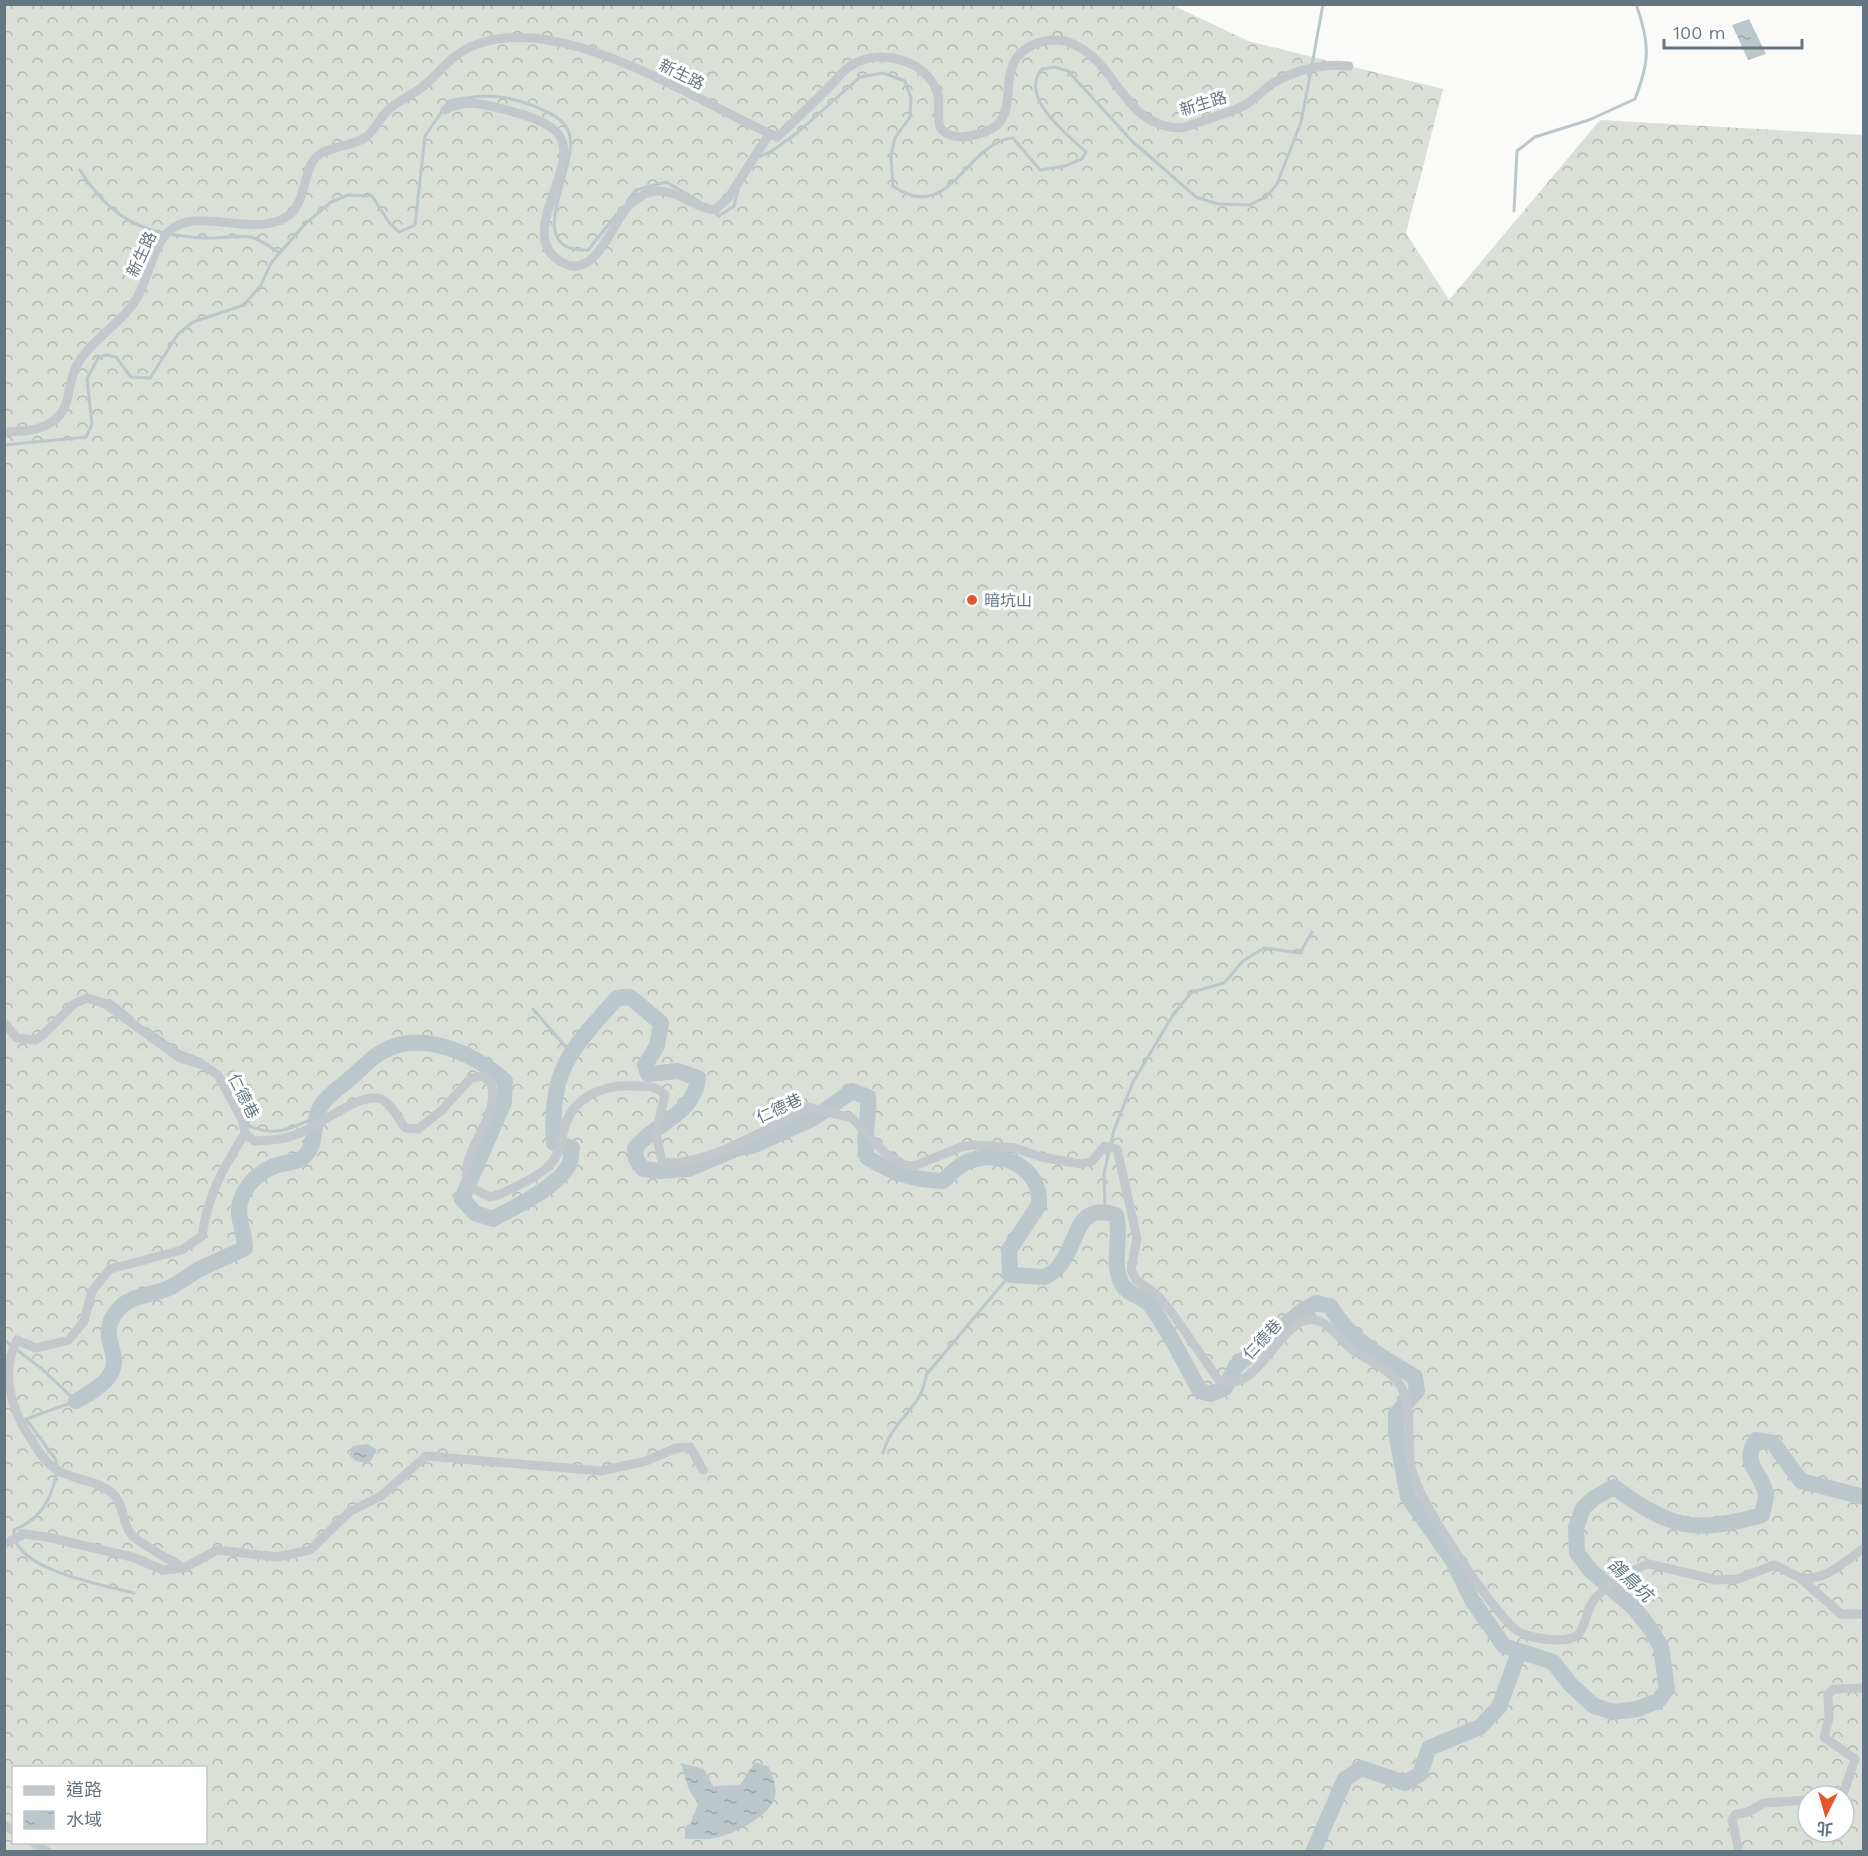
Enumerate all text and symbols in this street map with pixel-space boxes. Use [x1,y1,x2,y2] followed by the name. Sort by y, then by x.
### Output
[1664,12,1802,50] scale bar
[1673,22,1726,43] text: 100 m
[656,55,708,94] street label: 新生路
[1177,87,1229,120] street label: 新生路
[123,228,160,280] street label: 新生路
[984,591,1032,610] place label: 暗坑山
[965,593,979,607] marker: 暗坑山
[224,1071,263,1122] street label: 仁德巷
[753,1090,805,1127] street label: 仁德巷
[1239,1315,1286,1363] street label: 仁德巷
[1603,1554,1659,1608] water label: 鴿鳥坑
[12,1766,207,1844] legend
[66,1779,102,1800] text: 道路
[1796,1784,1856,1844] north arrow
[66,1809,102,1830] text: 水域
[1816,1818,1834,1839] text: 北

